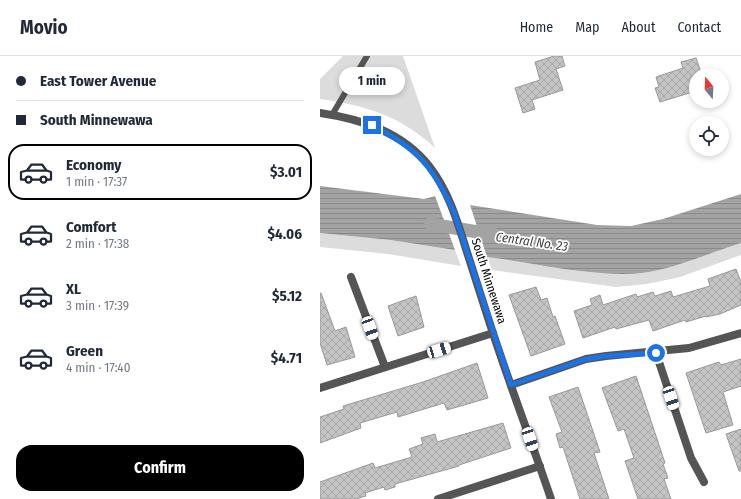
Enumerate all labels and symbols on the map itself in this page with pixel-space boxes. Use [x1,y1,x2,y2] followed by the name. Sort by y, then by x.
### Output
[339,67,405,95] callout: 1 min
[689,68,729,108] north arrow
[363,116,381,134] route end
[495,229,569,254] water label: Central No. 23
[469,237,509,326] street label: South Minnewawa
[360,315,380,341] car
[426,341,452,359] car
[647,344,665,362] route start
[662,385,680,411] car
[520,426,540,452] car

